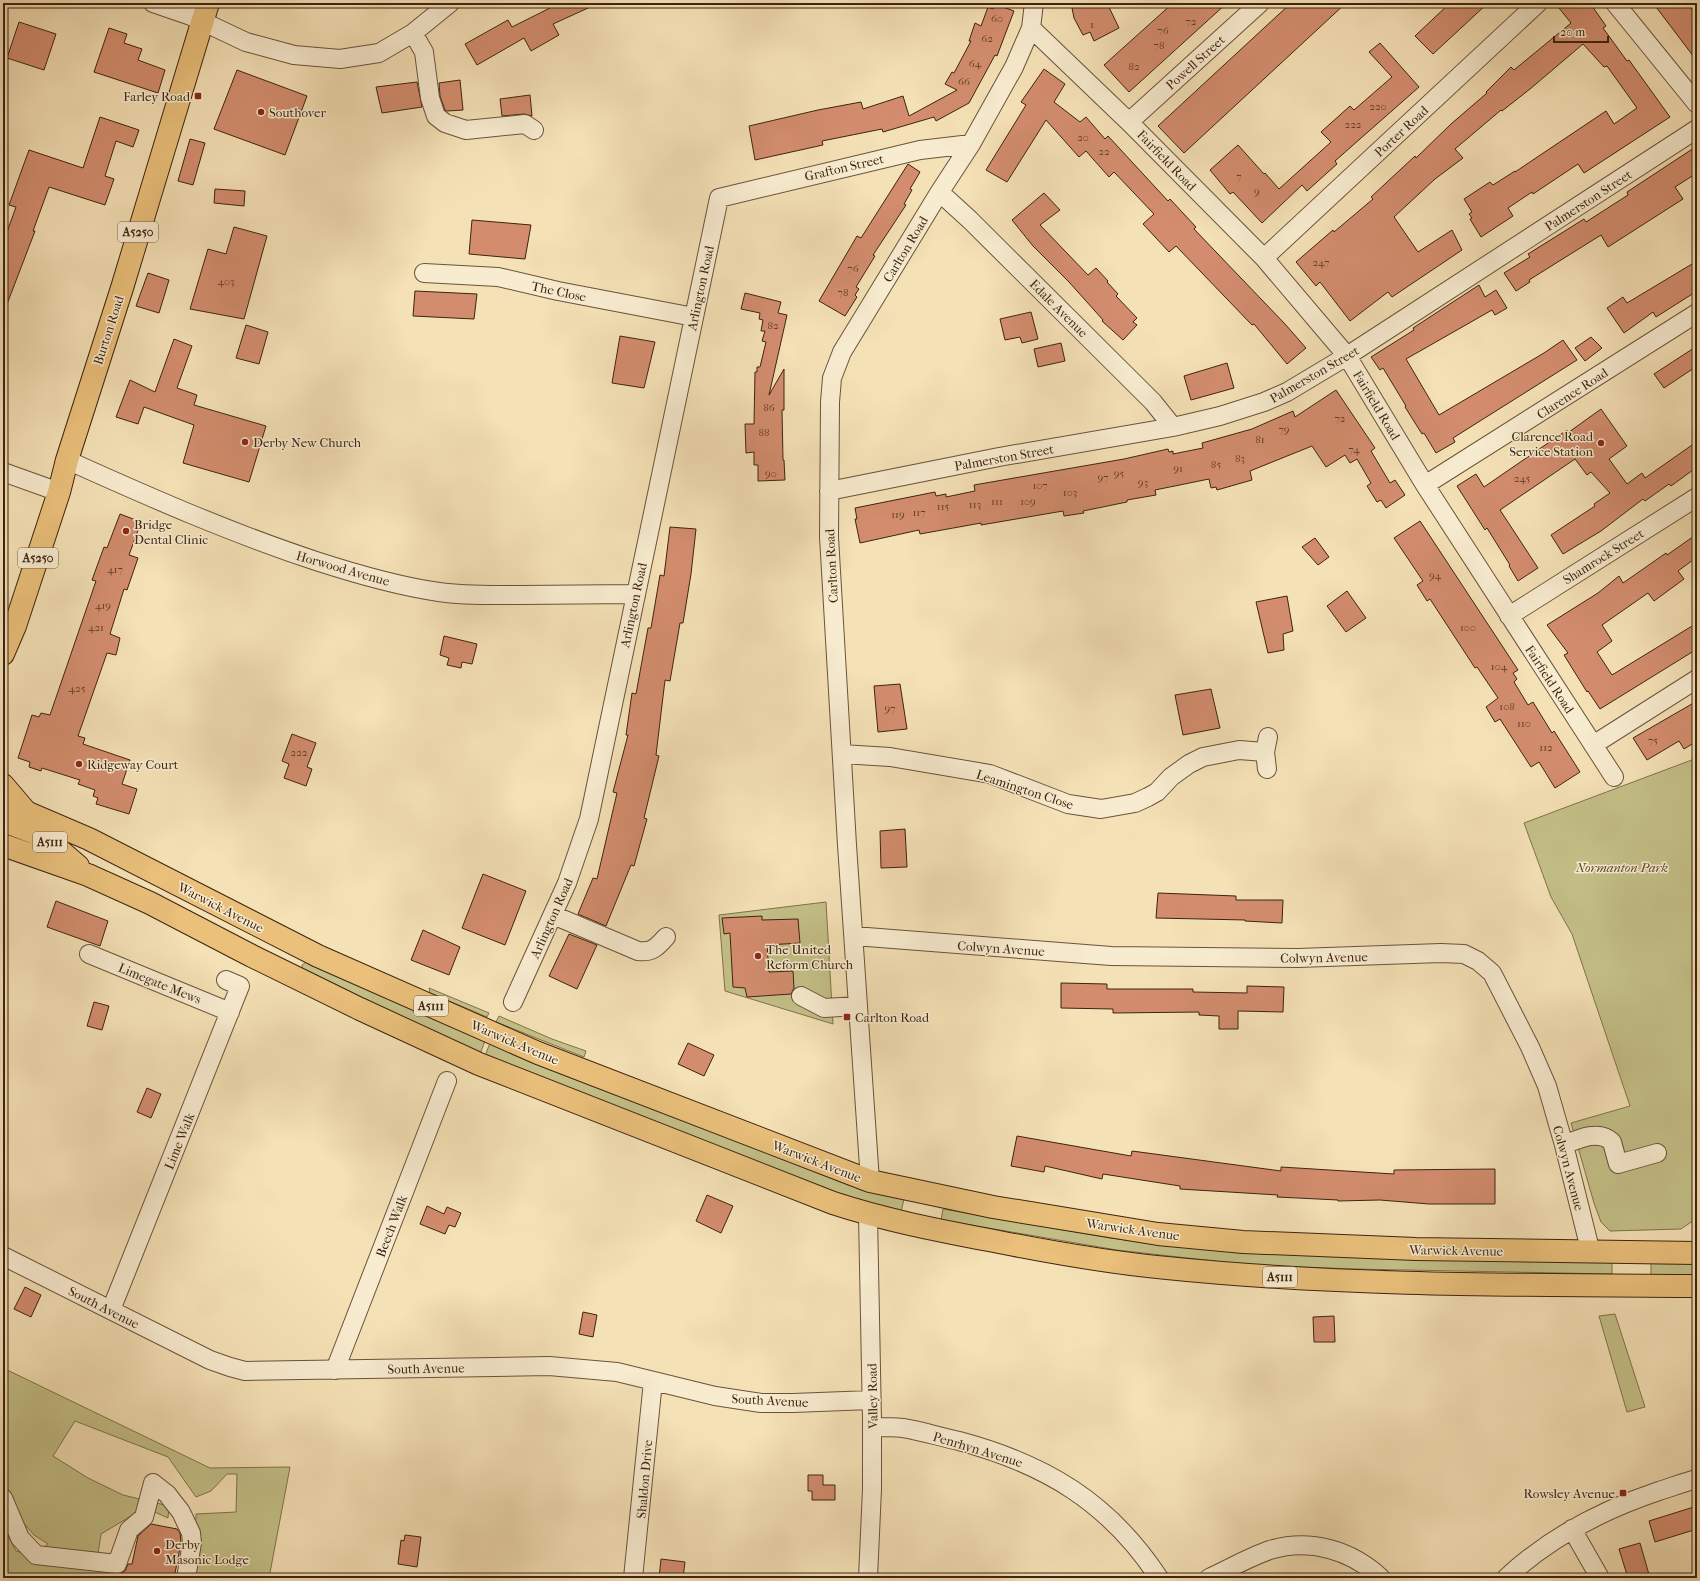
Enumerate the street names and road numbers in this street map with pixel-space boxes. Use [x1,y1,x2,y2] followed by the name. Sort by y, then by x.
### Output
[1163,32,1228,93] street label: Powell Street
[1371,102,1432,160] street label: Porter Road
[1134,127,1200,194] street label: Fairfield Road
[803,151,886,184] street label: Grafton Street
[1542,167,1635,234] street label: Palmerston Street
[880,213,931,285] street label: Carlton Road
[118,222,158,242] road number: A5250
[684,243,717,333] street label: Arlington Road
[1027,276,1091,341] street label: Edale Avenue
[530,278,588,305] street label: The Close
[90,293,127,367] street label: Burton Road
[1267,343,1362,406] street label: Palmerston Street
[1534,364,1611,422] street label: Clarence Road
[1350,368,1404,443] street label: Fairfield Road
[953,441,1055,474] street label: Palmerston Street
[1560,525,1647,587] street label: Shamrock Street
[822,528,841,603] street label: Carlton Road
[18,548,58,568] road number: A5250
[294,548,392,589] street label: Horwood Avenue
[617,560,650,650] street label: Arlington Road
[1522,642,1578,717] street label: Fairfield Road
[974,767,1076,812] street label: Leamington Close
[33,832,67,852] road number: A5111
[527,875,576,962] street label: Arlington Road
[175,879,267,936] street label: Warwick Avenue
[957,938,1046,959] street label: Colwyn Avenue
[1280,949,1368,966] street label: Colwyn Avenue
[116,960,204,1007] street label: Limegate Mews
[414,996,448,1016] road number: A5111
[468,1017,562,1068] street label: Warwick Avenue
[161,1110,198,1172] street label: Lime Walk
[1550,1124,1587,1213] street label: Colwyn Avenue
[769,1137,864,1186] street label: Warwick Avenue
[373,1193,410,1259] street label: Beech Walk
[1084,1215,1181,1244] street label: Warwick Avenue
[1408,1242,1504,1259] street label: Warwick Avenue
[1263,1267,1297,1287] road number: A5111
[66,1283,142,1332] street label: South Avenue
[387,1360,465,1377] street label: South Avenue
[864,1362,881,1430] street label: Valley Road
[731,1391,809,1410] street label: South Avenue
[931,1429,1025,1470] street label: Penrhyn Avenue
[634,1438,655,1519] street label: Shaldon Drive

